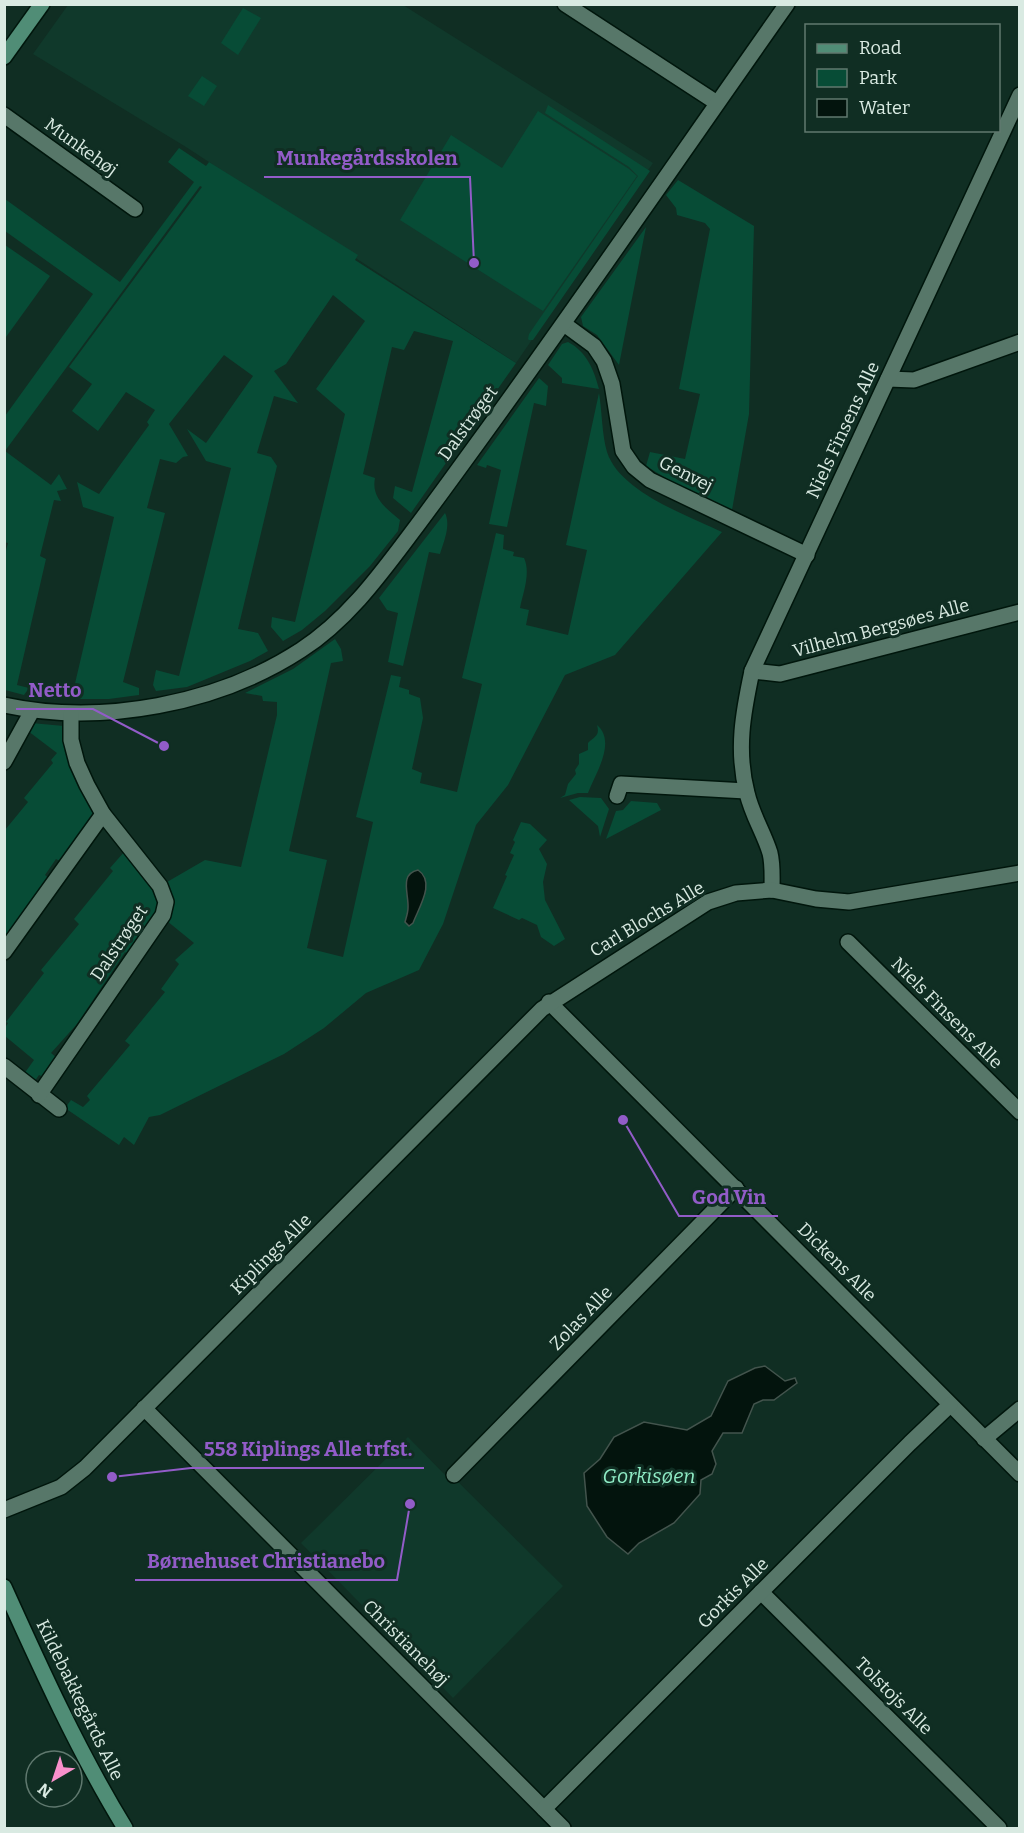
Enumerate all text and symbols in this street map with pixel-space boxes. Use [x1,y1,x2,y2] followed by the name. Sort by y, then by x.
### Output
[805,24,1000,132] legend
[859,37,902,59] text: Road
[859,67,898,89] text: Park
[859,97,910,119] text: Water
[40,113,122,181] street label: Munkehøj
[264,139,470,177] callout: Munkegårdsskolen
[276,146,458,170] text: Munkegårdsskolen
[802,358,884,502] street label: Niels Finsens Alle
[434,381,503,465] street label: Dalstrøget
[655,451,717,497] street label: Genvej
[790,594,972,662] street label: Vilhelm Bergsøes Alle
[16,671,93,709] callout: Netto
[28,678,82,702] text: Netto
[586,876,708,962] street label: Carl Blochs Alle
[86,900,153,985] street label: Dalstrøget
[887,953,1007,1073] street label: Niels Finsens Alle
[679,1178,778,1216] callout: God Vin
[692,1185,766,1209] text: God Vin
[226,1209,316,1299] street label: Kiplings Alle
[793,1218,881,1306] street label: Dickens Alle
[545,1281,617,1355] street label: Zolas Alle
[191,1430,424,1468] callout: 558 Kiplings Alle trfst.
[204,1437,412,1461] text: 558 Kiplings Alle trfst.
[603,1464,695,1488] water label: Gorkisøen
[135,1542,397,1580] callout: Børnehuset Christianebo
[147,1549,385,1573] text: Børnehuset Christianebo
[693,1553,773,1633] street label: Gorkis Alle
[358,1595,454,1691] street label: Christianehøj
[32,1616,128,1784] street label: Kildebakkegårds Alle
[851,1653,937,1739] street label: Tolstojs Alle
[24,1749,84,1809] north arrow
[34,1779,56,1802] text: N

